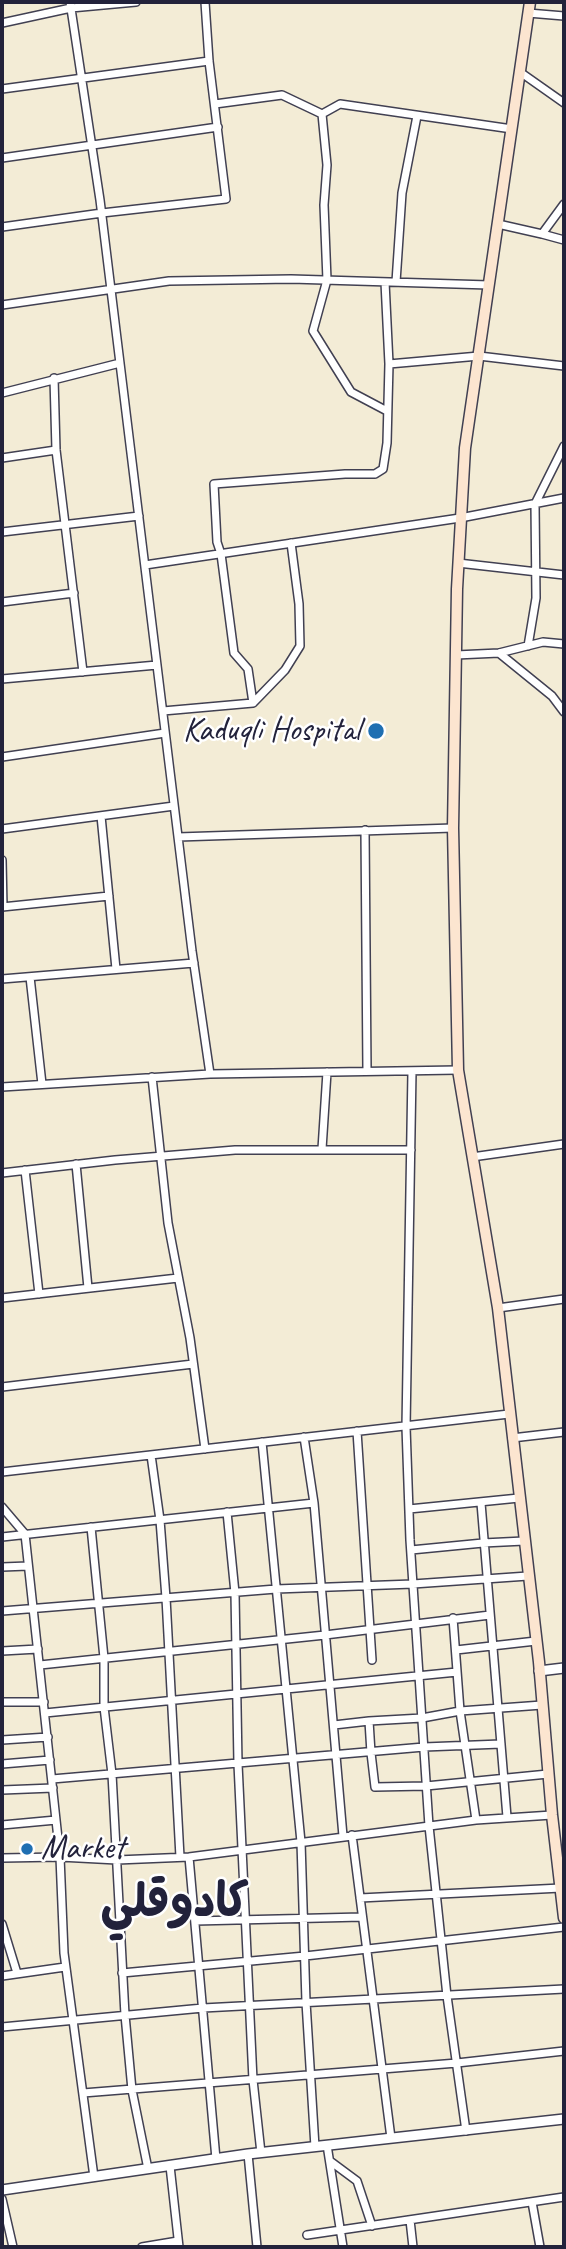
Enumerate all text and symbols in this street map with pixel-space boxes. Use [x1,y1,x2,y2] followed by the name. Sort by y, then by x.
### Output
[183,711,360,751] place label: Kaduqli Hospital
[366,721,386,741] marker: Kaduqli Hospital
[41,1829,125,1869] place label: Market
[19,1841,35,1857] marker: Market
[101,1876,249,1932] district label: كادوقلي

